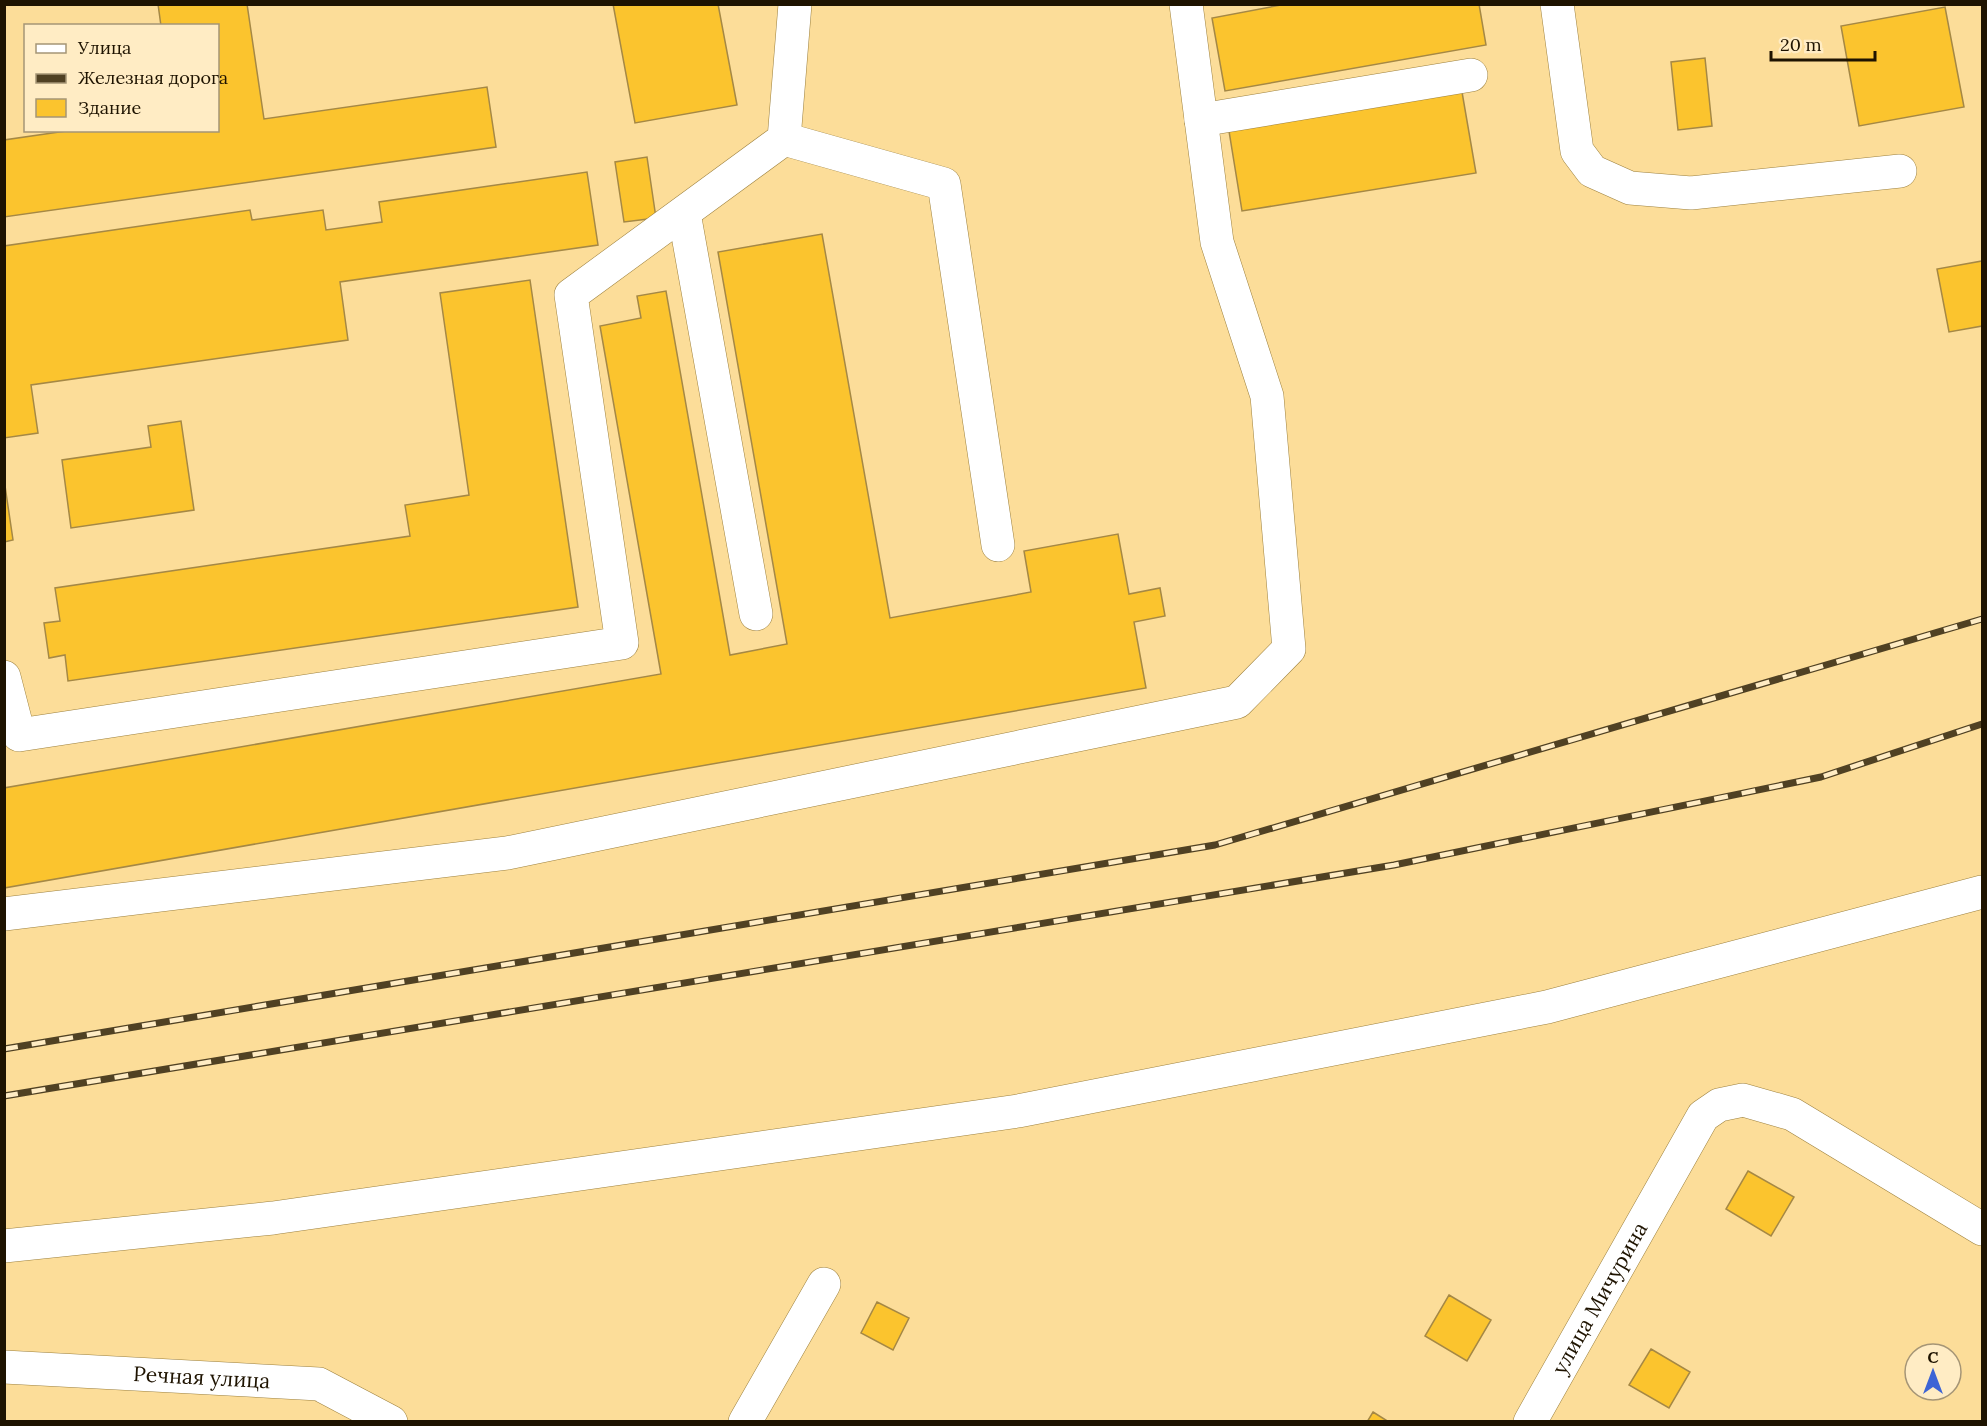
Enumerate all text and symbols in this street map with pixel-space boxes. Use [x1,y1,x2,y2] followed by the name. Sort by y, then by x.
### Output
[24,24,219,132] legend
[1771,24,1874,62] scale bar
[1780,33,1822,56] text: 20 m
[77,36,131,59] text: Улица
[78,66,228,89] text: Железная дорога
[78,96,141,119] text: Здание
[1546,1217,1653,1379] street label: улица Мичурина
[1903,1342,1963,1402] north arrow
[1927,1347,1939,1367] text: С
[133,1360,271,1394] street label: Речная улица

